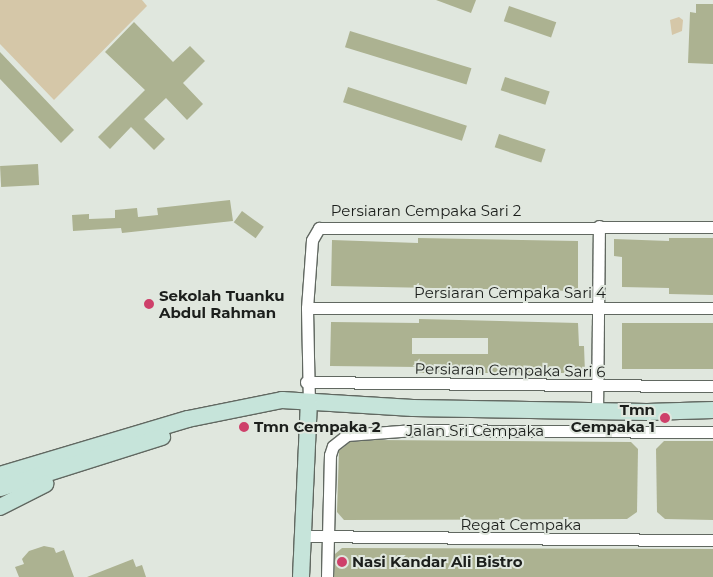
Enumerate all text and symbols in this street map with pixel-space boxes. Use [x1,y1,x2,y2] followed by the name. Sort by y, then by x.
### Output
[331,202,521,220] street label: Persiaran Cempaka Sari 2
[414,284,606,302] street label: Persiaran Cempaka Sari 4
[159,286,285,321] place label: Sekolah Tuanku Abdul Rahman
[143,298,155,310] marker: Sekolah Tuanku Abdul Rahman
[414,359,606,381] street label: Persiaran Cempaka Sari 6
[571,400,655,435] place label: Tmn Cempaka 1
[659,412,671,424] marker: Tmn Cempaka 1
[254,418,381,436] place label: Tmn Cempaka 2
[238,421,250,433] marker: Tmn Cempaka 2
[406,422,544,440] street label: Jalan Sri Cempaka
[461,516,581,534] street label: Regat Cempaka
[352,553,522,571] place label: Nasi Kandar Ali Bistro
[336,556,348,568] marker: Nasi Kandar Ali Bistro

